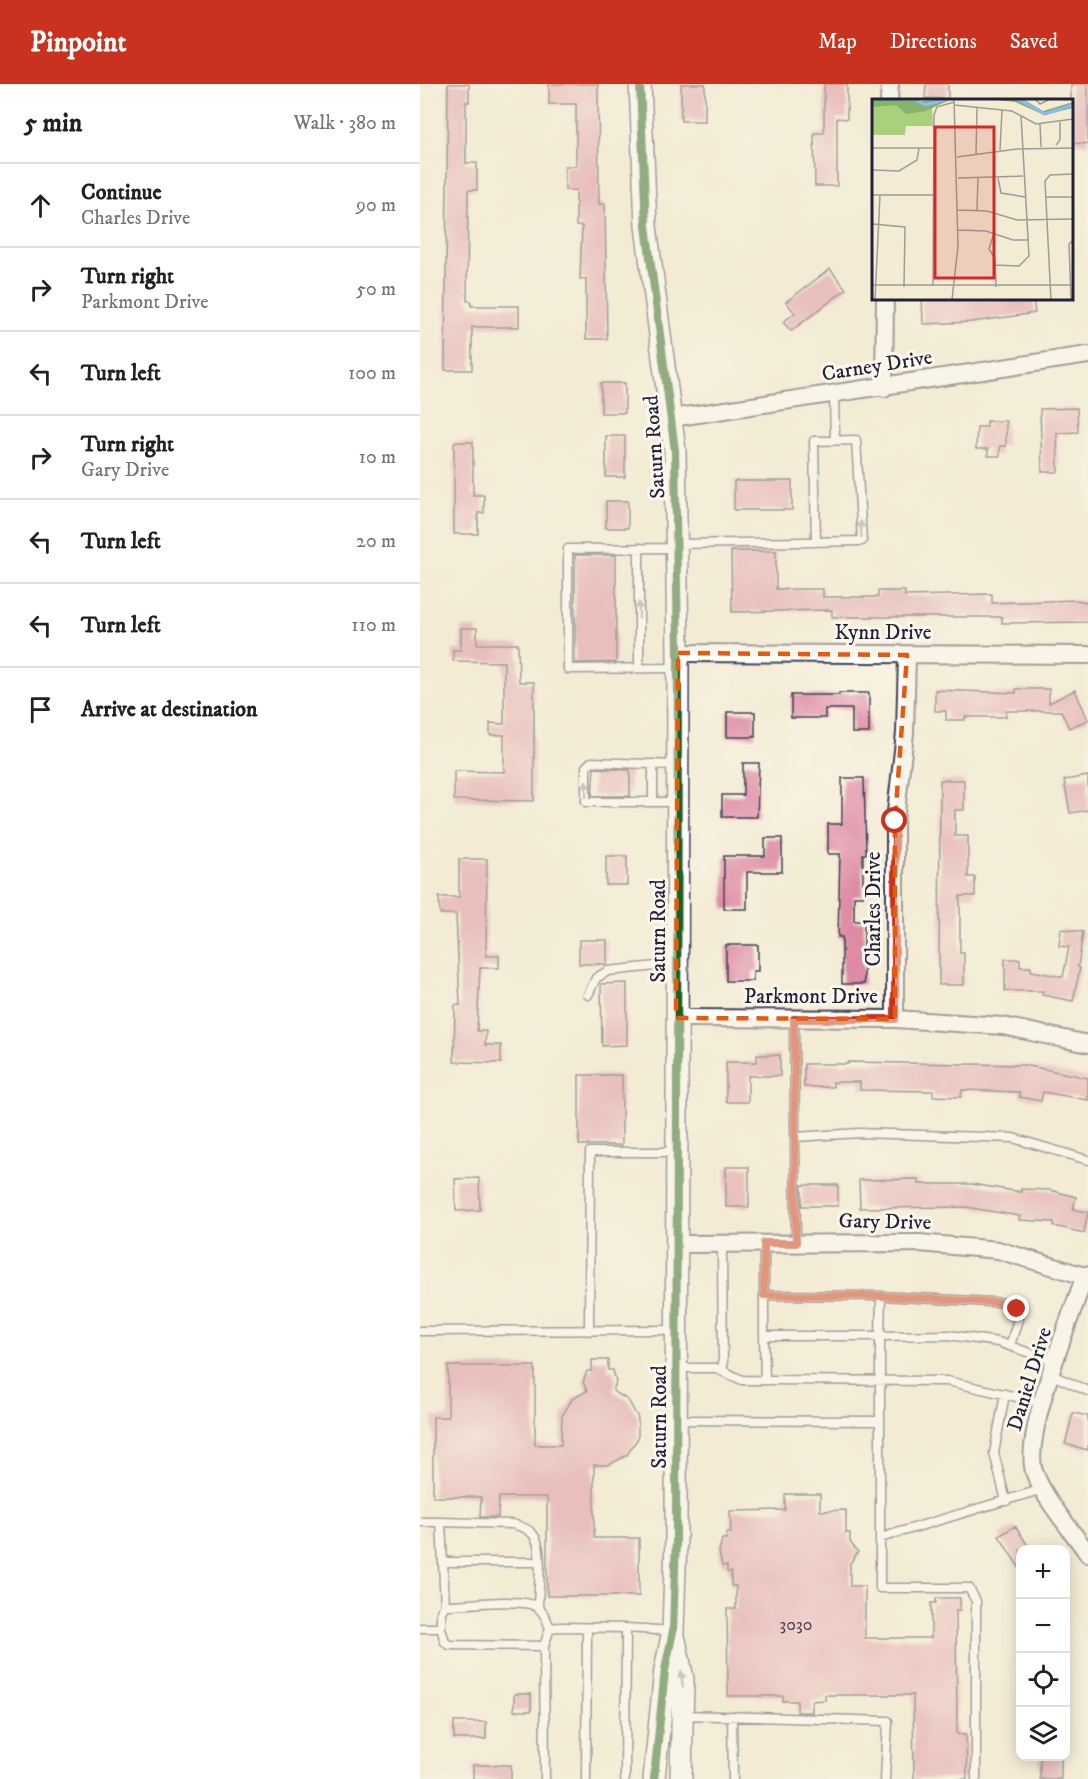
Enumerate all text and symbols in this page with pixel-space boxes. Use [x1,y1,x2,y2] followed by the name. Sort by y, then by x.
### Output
[30,25,126,60] text: Pinpoint
[818,29,857,55] text: Map
[890,29,977,55] text: Directions
[1010,29,1058,55] text: Saved
[872,99,1073,300] inset map
[24,107,82,140] text: 5 min
[294,111,396,136] text: Walk · 380 m
[81,179,162,206] text: Continue
[24,189,57,222] icon: ahead
[356,193,396,218] text: 90 m
[81,206,190,231] text: Charles Drive
[81,263,174,290] text: Turn right
[24,273,57,306] icon: right
[356,277,396,302] text: 50 m
[81,290,209,315] text: Parkmont Drive
[820,344,935,388] street label: Carney Drive
[24,357,57,390] icon: left
[81,360,161,387] text: Turn left
[348,361,396,386] text: 100 m
[638,394,672,499] street label: Saturn Road
[81,431,174,458] text: Turn right
[24,441,57,474] icon: right
[359,445,396,470] text: 10 m
[81,458,169,483] text: Gary Drive
[857,519,866,538] one-way arrow
[24,525,57,558] icon: left
[81,528,161,555] text: Turn left
[356,529,396,554] text: 20 m
[634,600,644,619] one-way arrow
[24,609,57,642] icon: left
[81,612,161,639] text: Turn left
[351,613,396,638] text: 110 m
[834,620,932,646] street label: Kynn Drive
[24,693,57,726] icon: arrive
[81,696,258,723] text: Arrive at destination
[581,779,591,798] one-way arrow
[881,807,907,833] route start
[861,851,887,966] street label: Charles Drive
[646,879,672,983] street label: Saturn Road
[744,984,878,1010] street label: Parkmont Drive
[838,1208,932,1236] street label: Gary Drive
[1003,1295,1029,1321] route end
[1002,1324,1058,1434] street label: Daniel Drive
[647,1365,673,1469] street label: Saturn Road
[1016,1545,1070,1761] map controls
[1016,1545,1070,1599] button: +
[1016,1599,1070,1653] button: −
[780,1614,812,1636] house number: 3030
[1016,1653,1070,1707] button: locate
[677,1669,687,1688] one-way arrow
[1016,1707,1070,1761] button: layers

